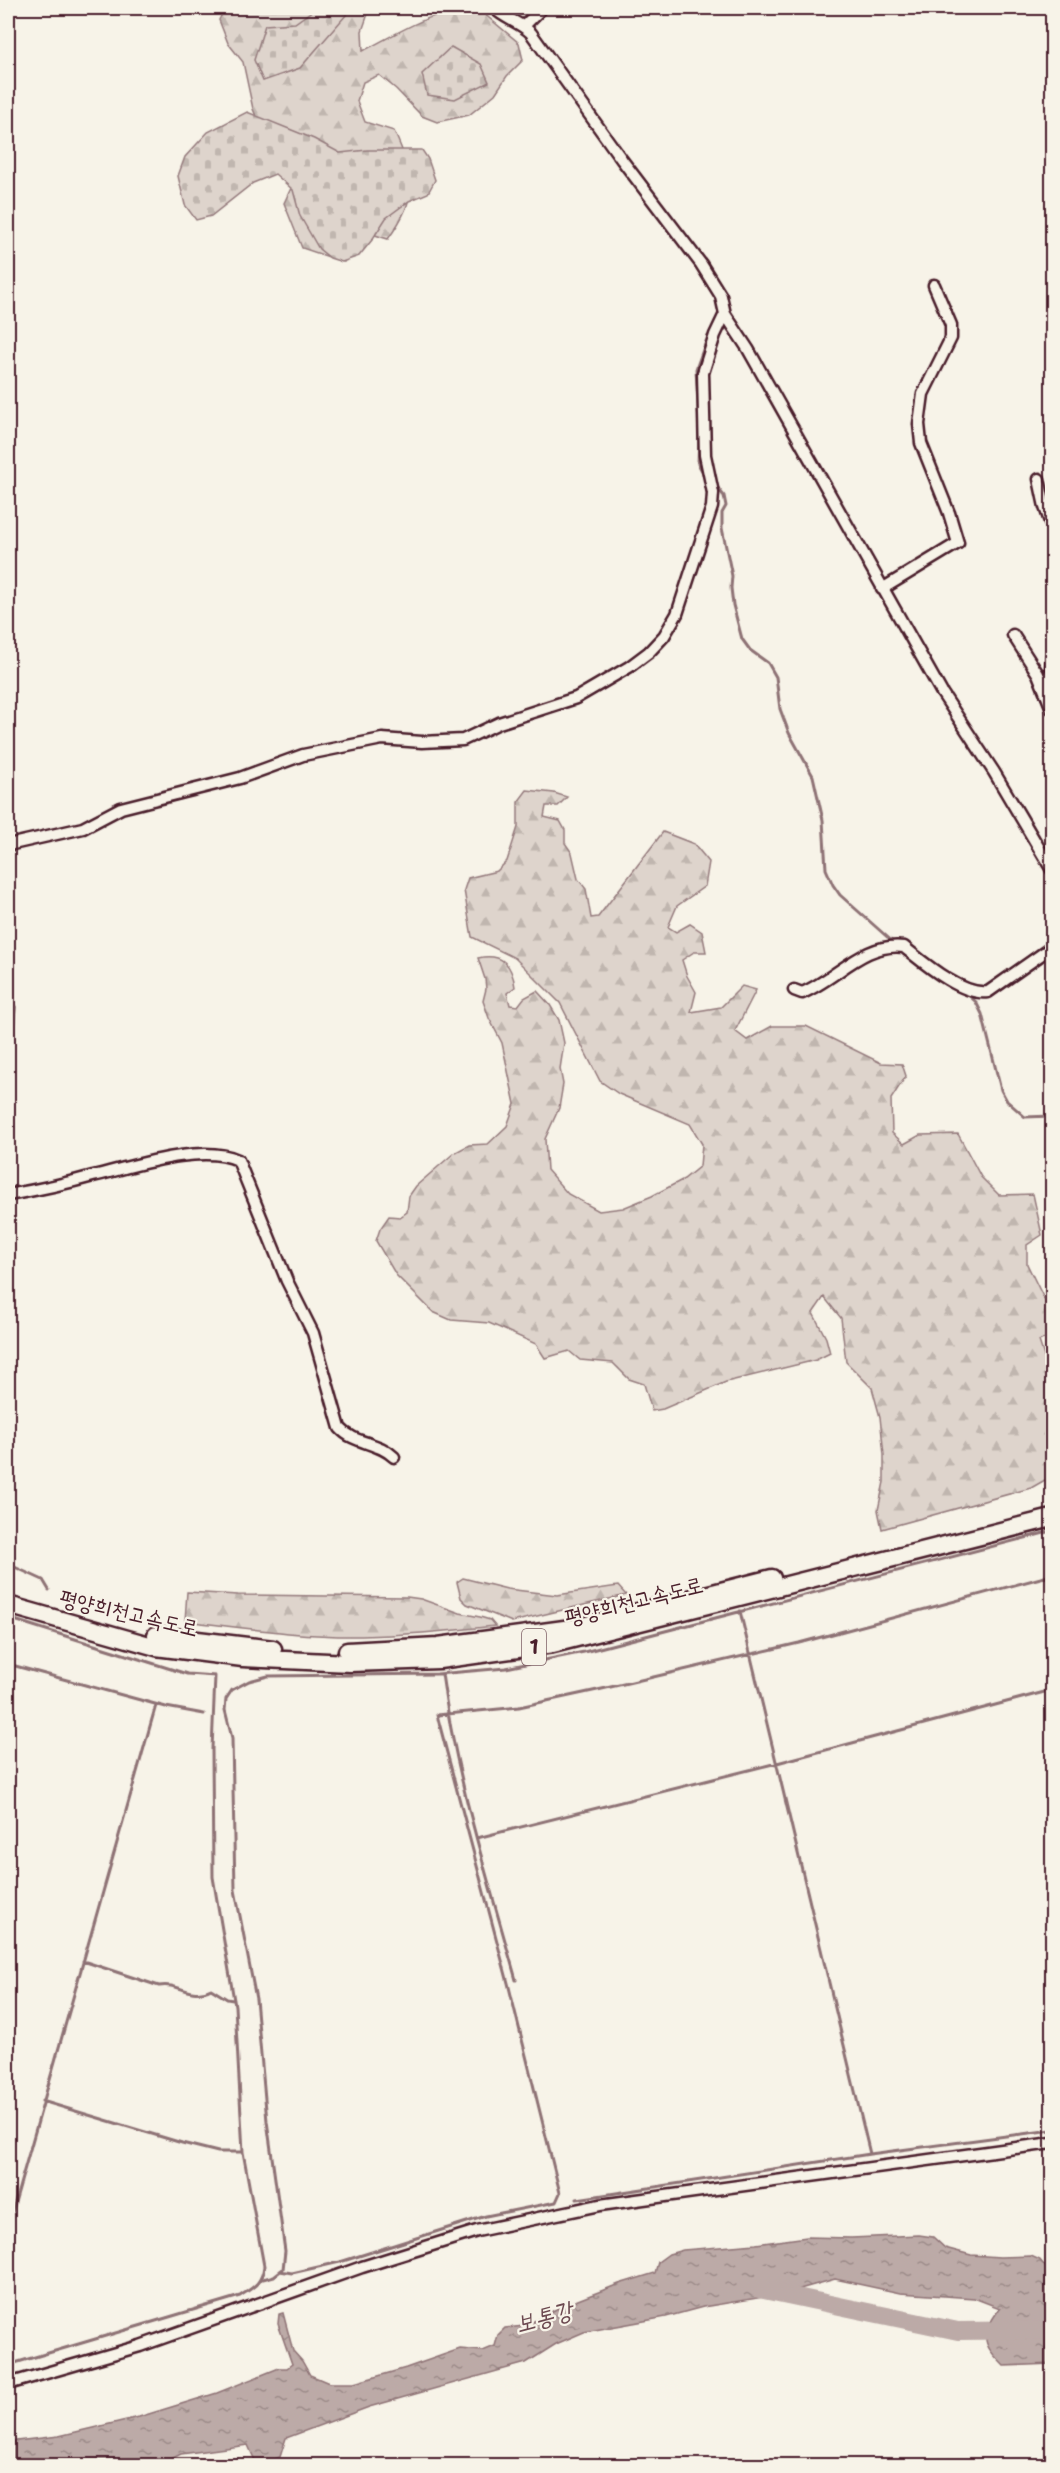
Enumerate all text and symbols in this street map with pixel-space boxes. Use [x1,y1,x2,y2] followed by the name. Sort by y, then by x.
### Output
[562,1570,706,1632] street label: 평양희천고속도로
[57,1583,201,1643] street label: 평양희천고속도로
[522,1629,546,1665] road number: 1
[512,2293,579,2340] water label: 보통강

